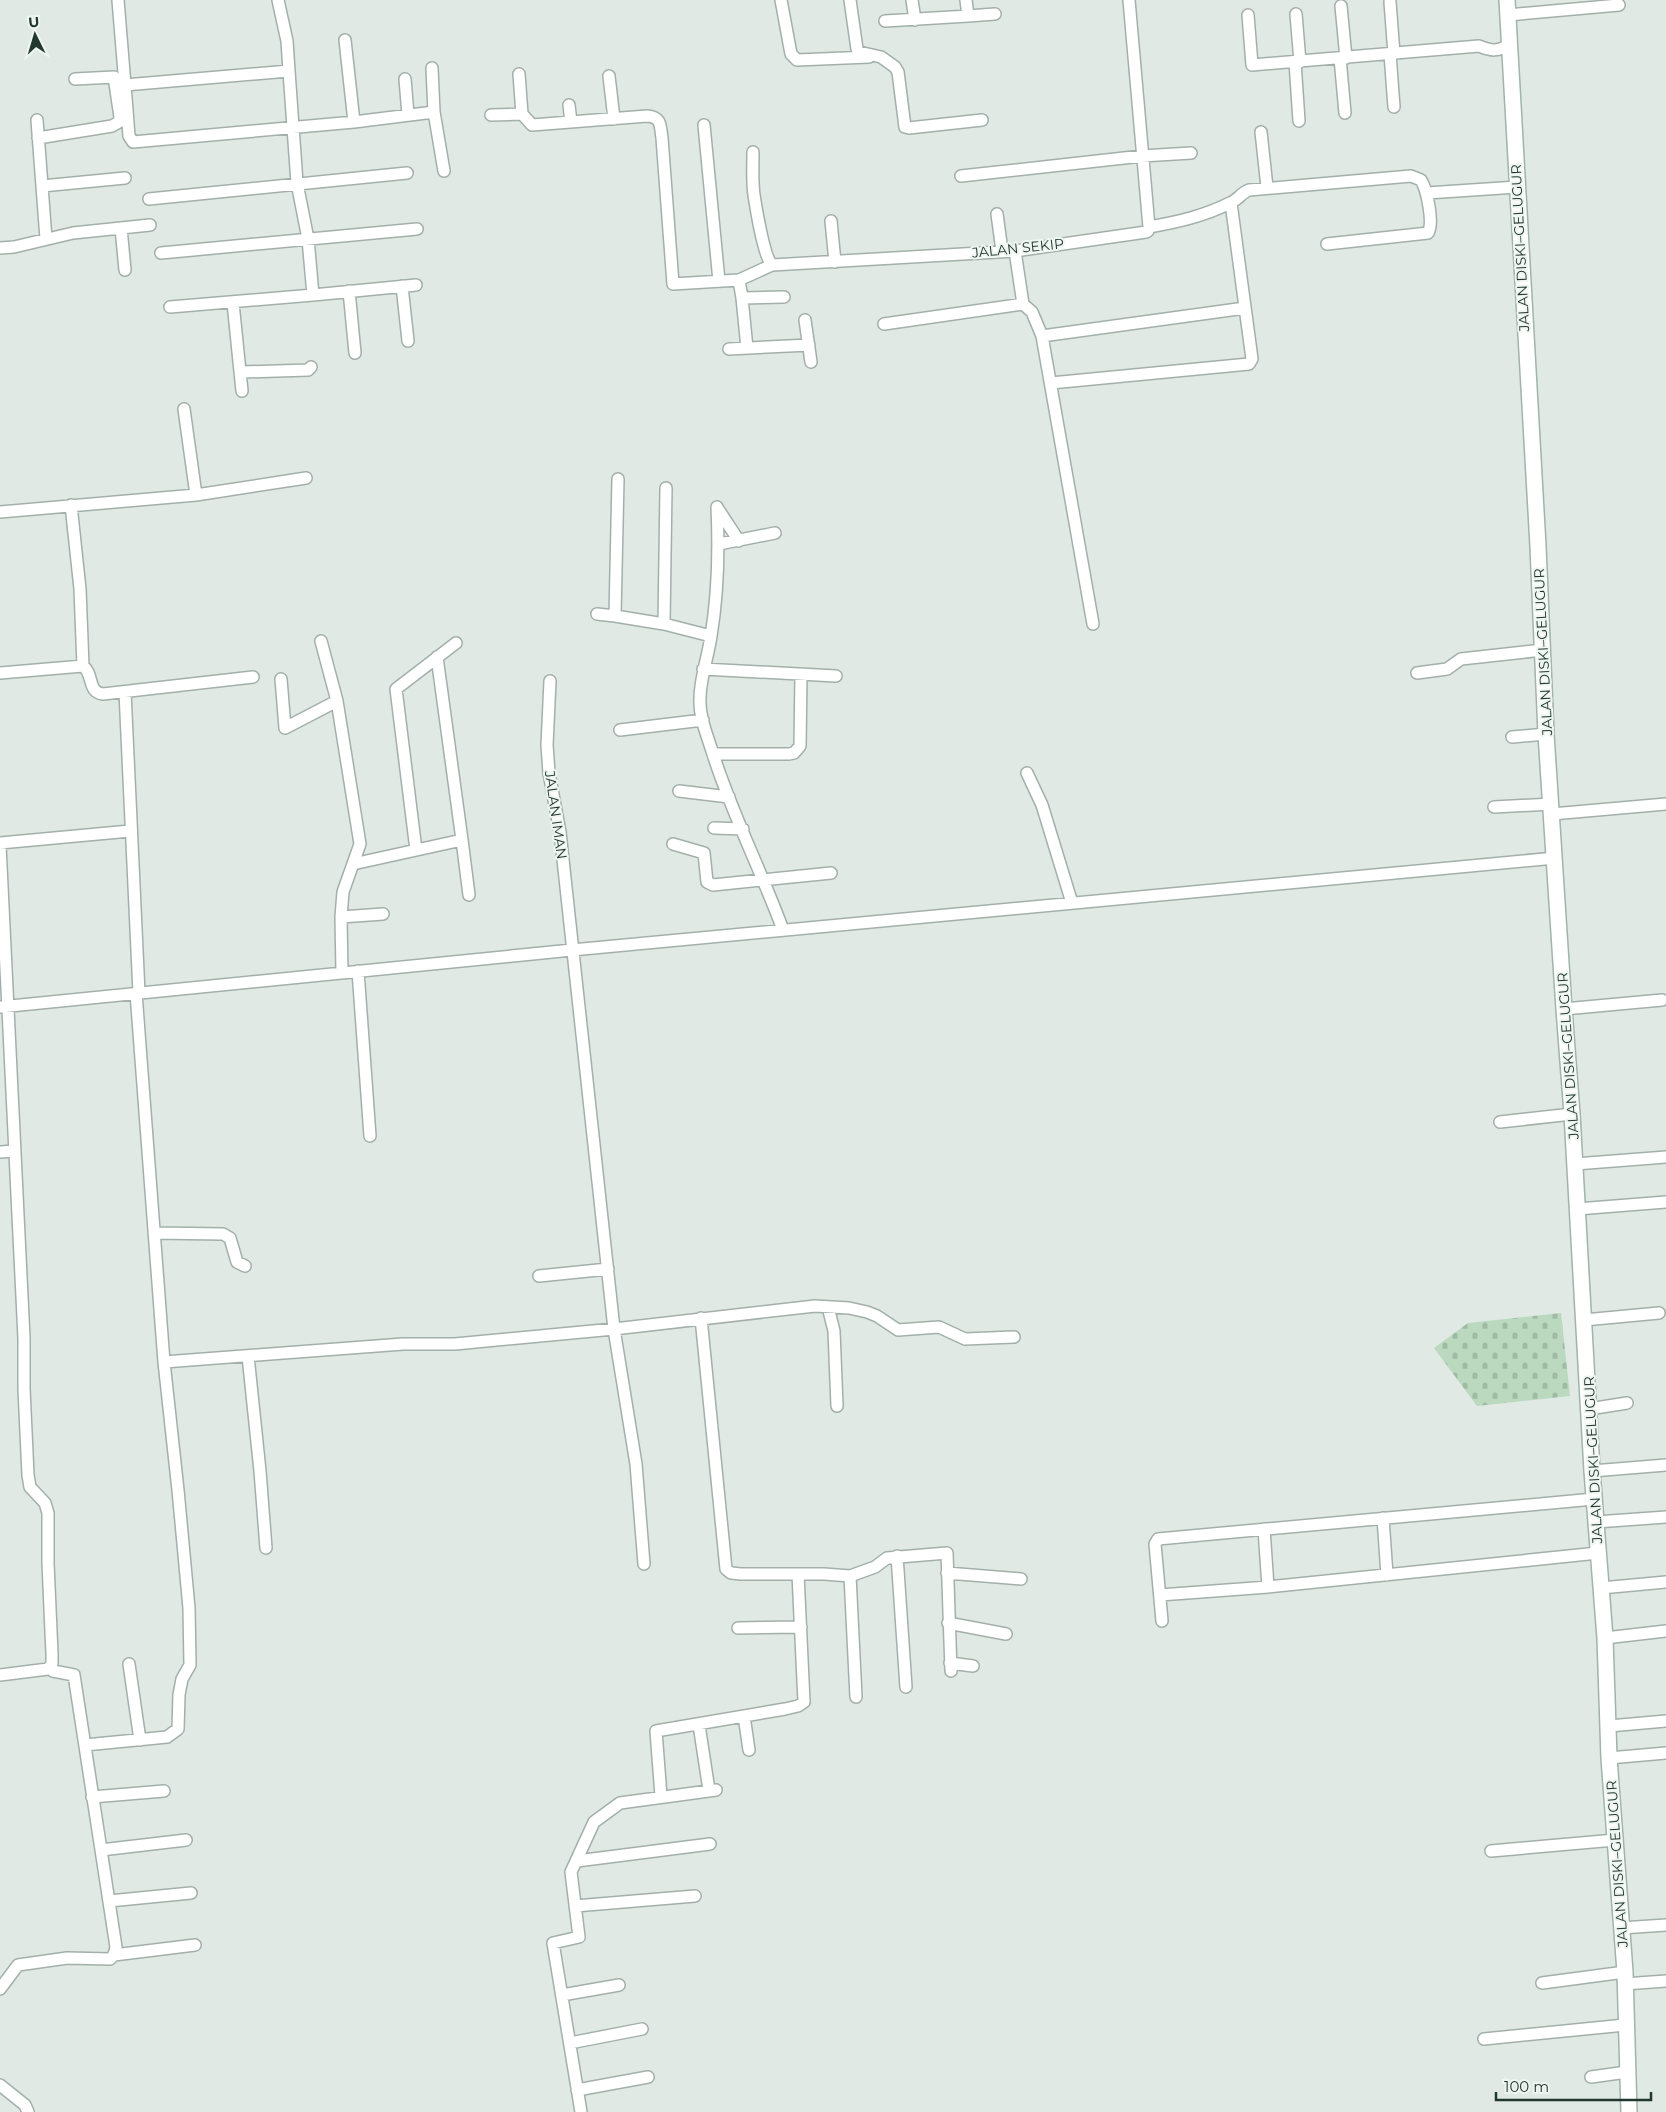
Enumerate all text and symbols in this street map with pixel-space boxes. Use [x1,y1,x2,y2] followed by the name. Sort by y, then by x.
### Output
[10,10,60,60] north arrow
[28,13,40,31] text: U
[1507,164,1533,333] street label: JALAN DISKI–GELUGUR
[970,234,1065,262] street label: JALAN SEKIP
[1530,568,1556,737] street label: JALAN DISKI–GELUGUR
[541,769,571,860] street label: JALAN IMAN
[1553,972,1583,1141] street label: JALAN DISKI–GELUGUR
[1580,1376,1606,1545] street label: JALAN DISKI–GELUGUR
[1602,1780,1632,1949] street label: JALAN DISKI–GELUGUR
[1496,2070,1651,2102] scale bar
[1504,2077,1549,2096] text: 100 m

